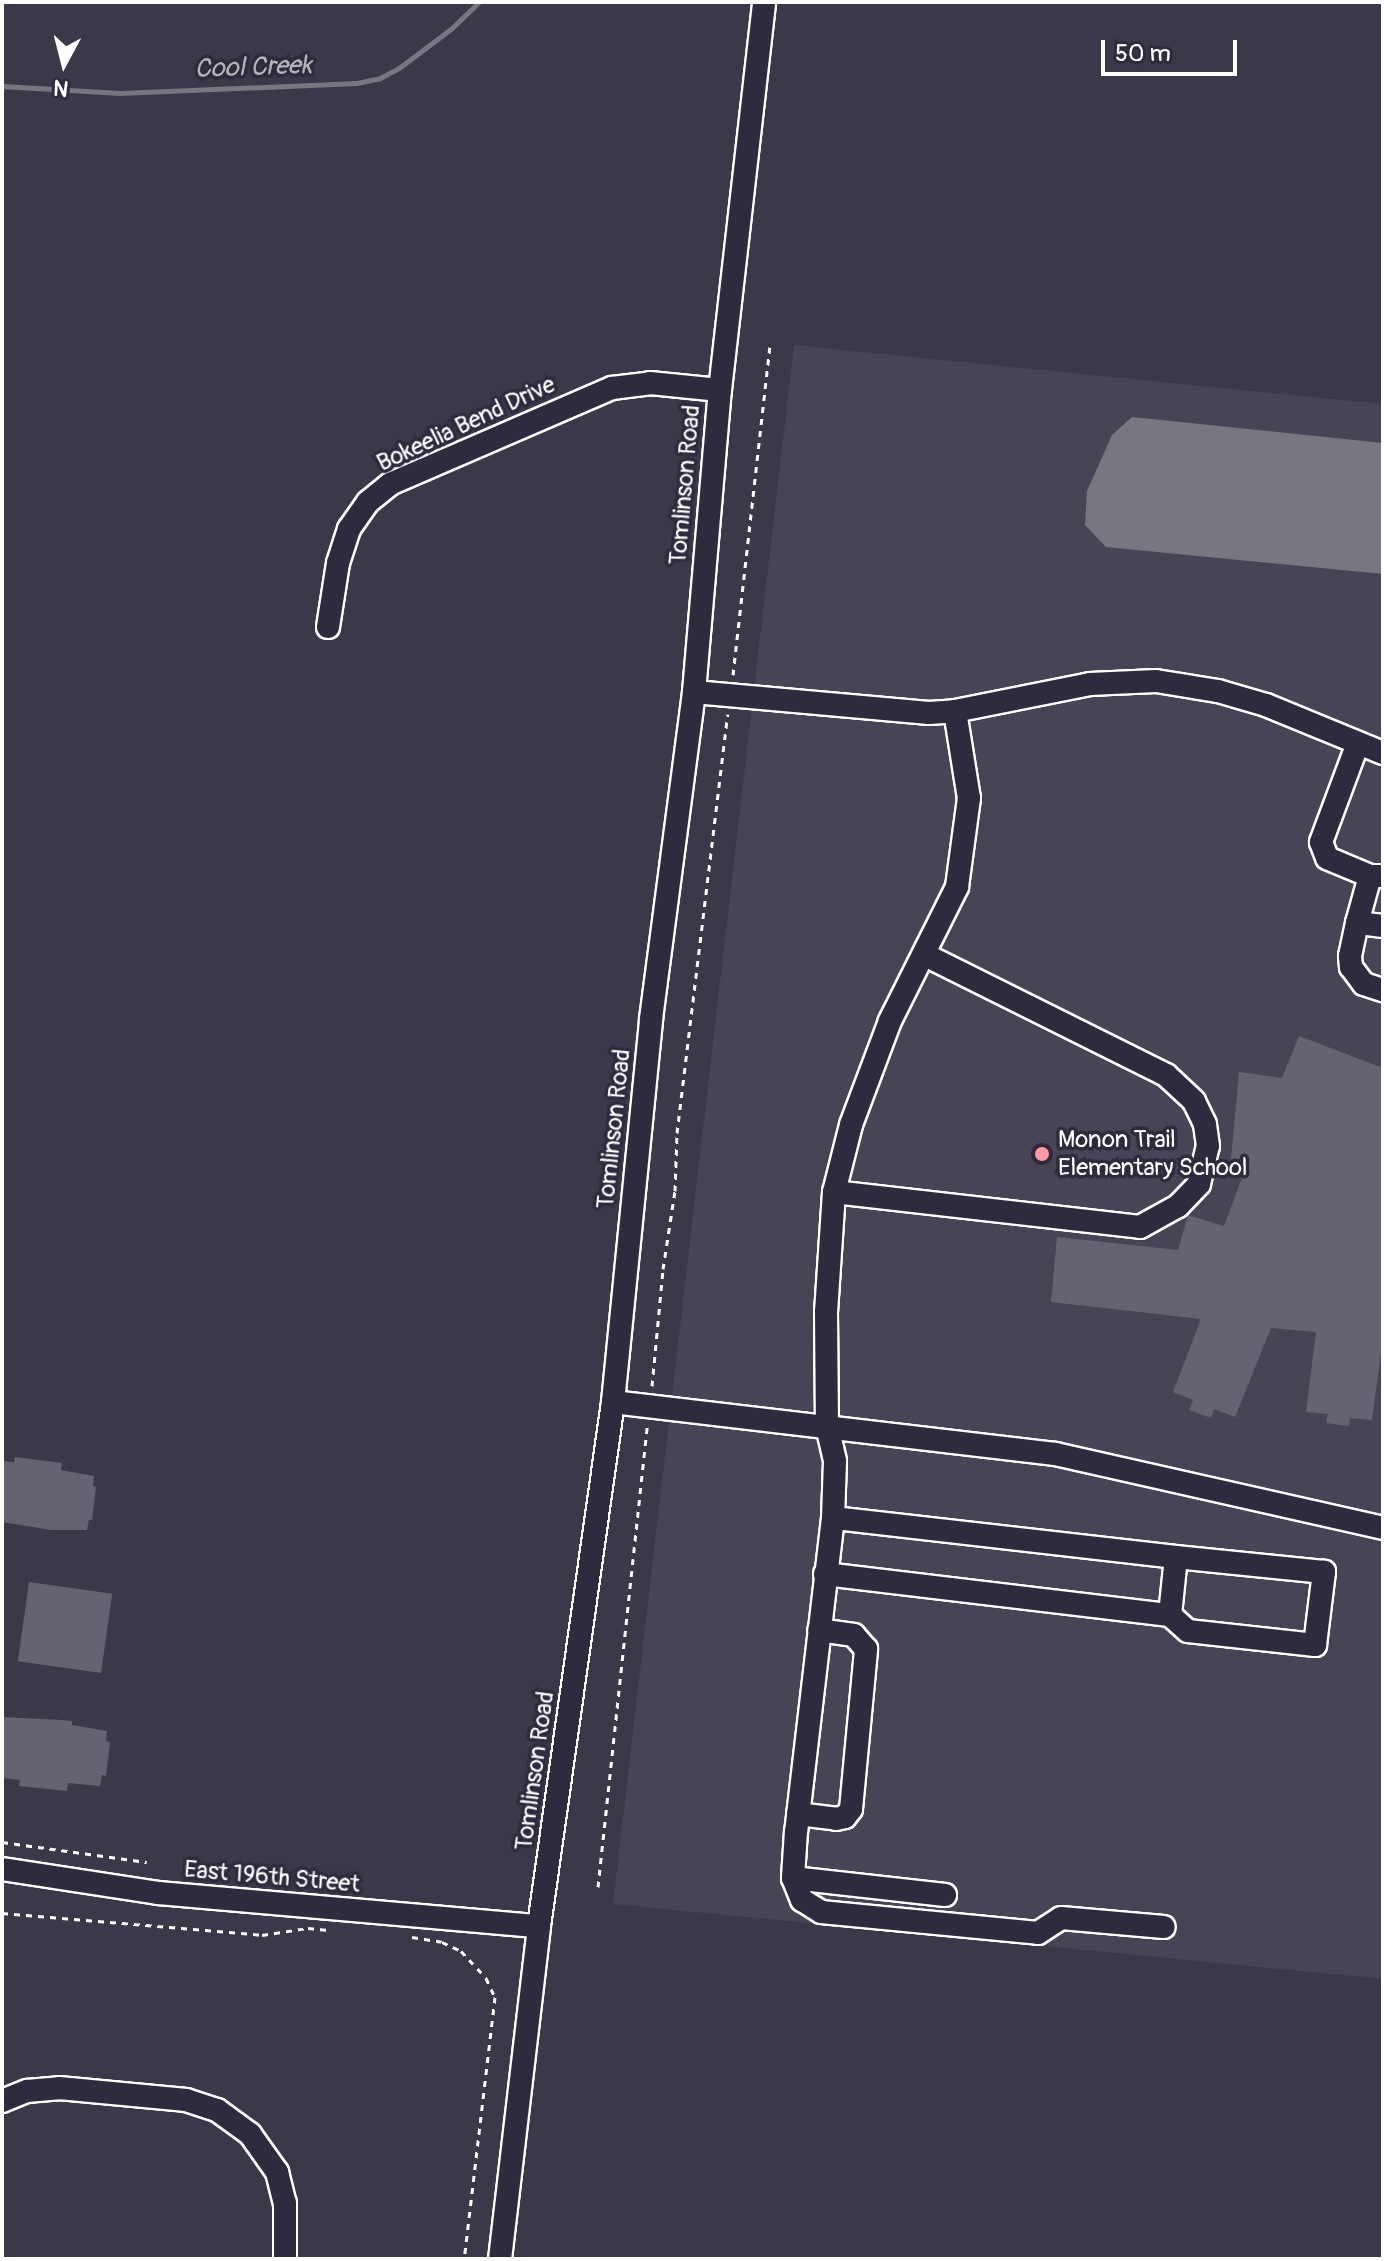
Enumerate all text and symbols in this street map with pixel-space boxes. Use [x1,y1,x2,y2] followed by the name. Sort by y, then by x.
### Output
[24,24,104,104] north arrow
[1105,24,1241,74] scale bar
[1115,39,1171,68] text: 50 m
[194,50,312,86] water label: Cool Creek
[52,73,70,103] text: N
[372,370,560,478] street label: Bokeelia Bend Drive
[664,404,706,566] street label: Tomlinson Road
[591,1048,637,1210] street label: Tomlinson Road
[1058,1126,1248,1182] place label: Monon Trail Elementary School
[1033,1145,1051,1163] marker: Monon Trail Elementary School
[510,1690,560,1852] street label: Tomlinson Road
[183,1855,361,1899] street label: East 196th Street

